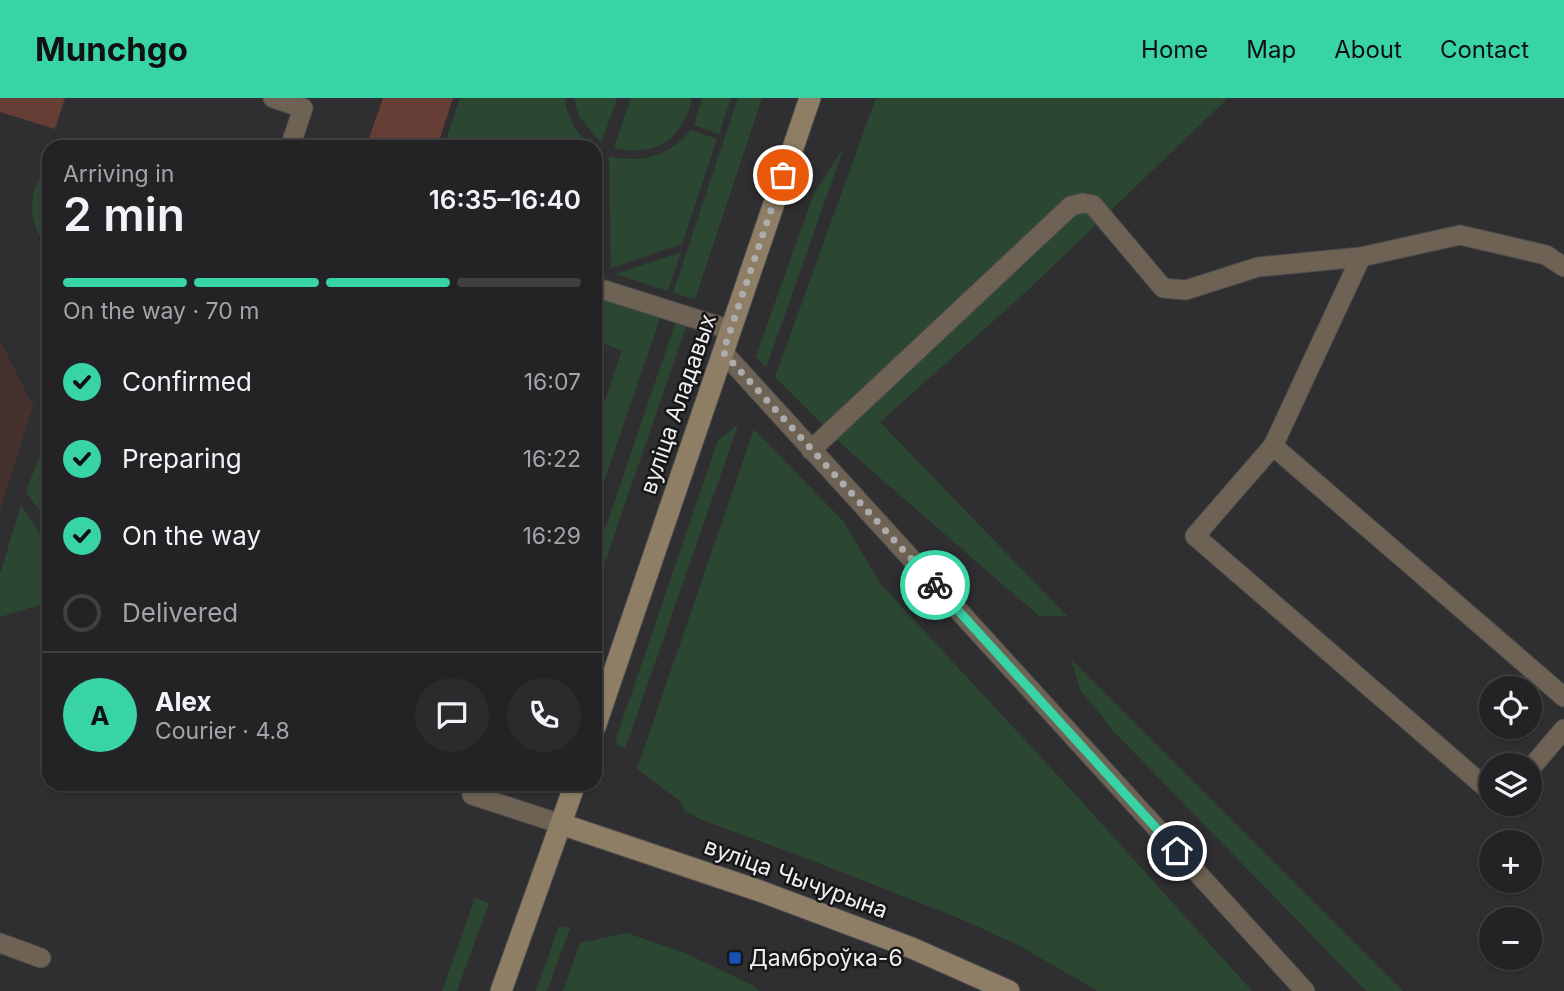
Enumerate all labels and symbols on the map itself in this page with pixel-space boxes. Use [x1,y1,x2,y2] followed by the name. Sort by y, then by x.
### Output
[753,145,813,205] pin
[634,310,722,498] street label: вуліца Аладавых
[900,550,970,620] courier
[1147,821,1207,881] pin
[700,832,892,924] street label: вуліца Чычурына
[749,944,903,972] place label: Дамброўка-6
[727,950,743,966] marker: Дамброўка-6

